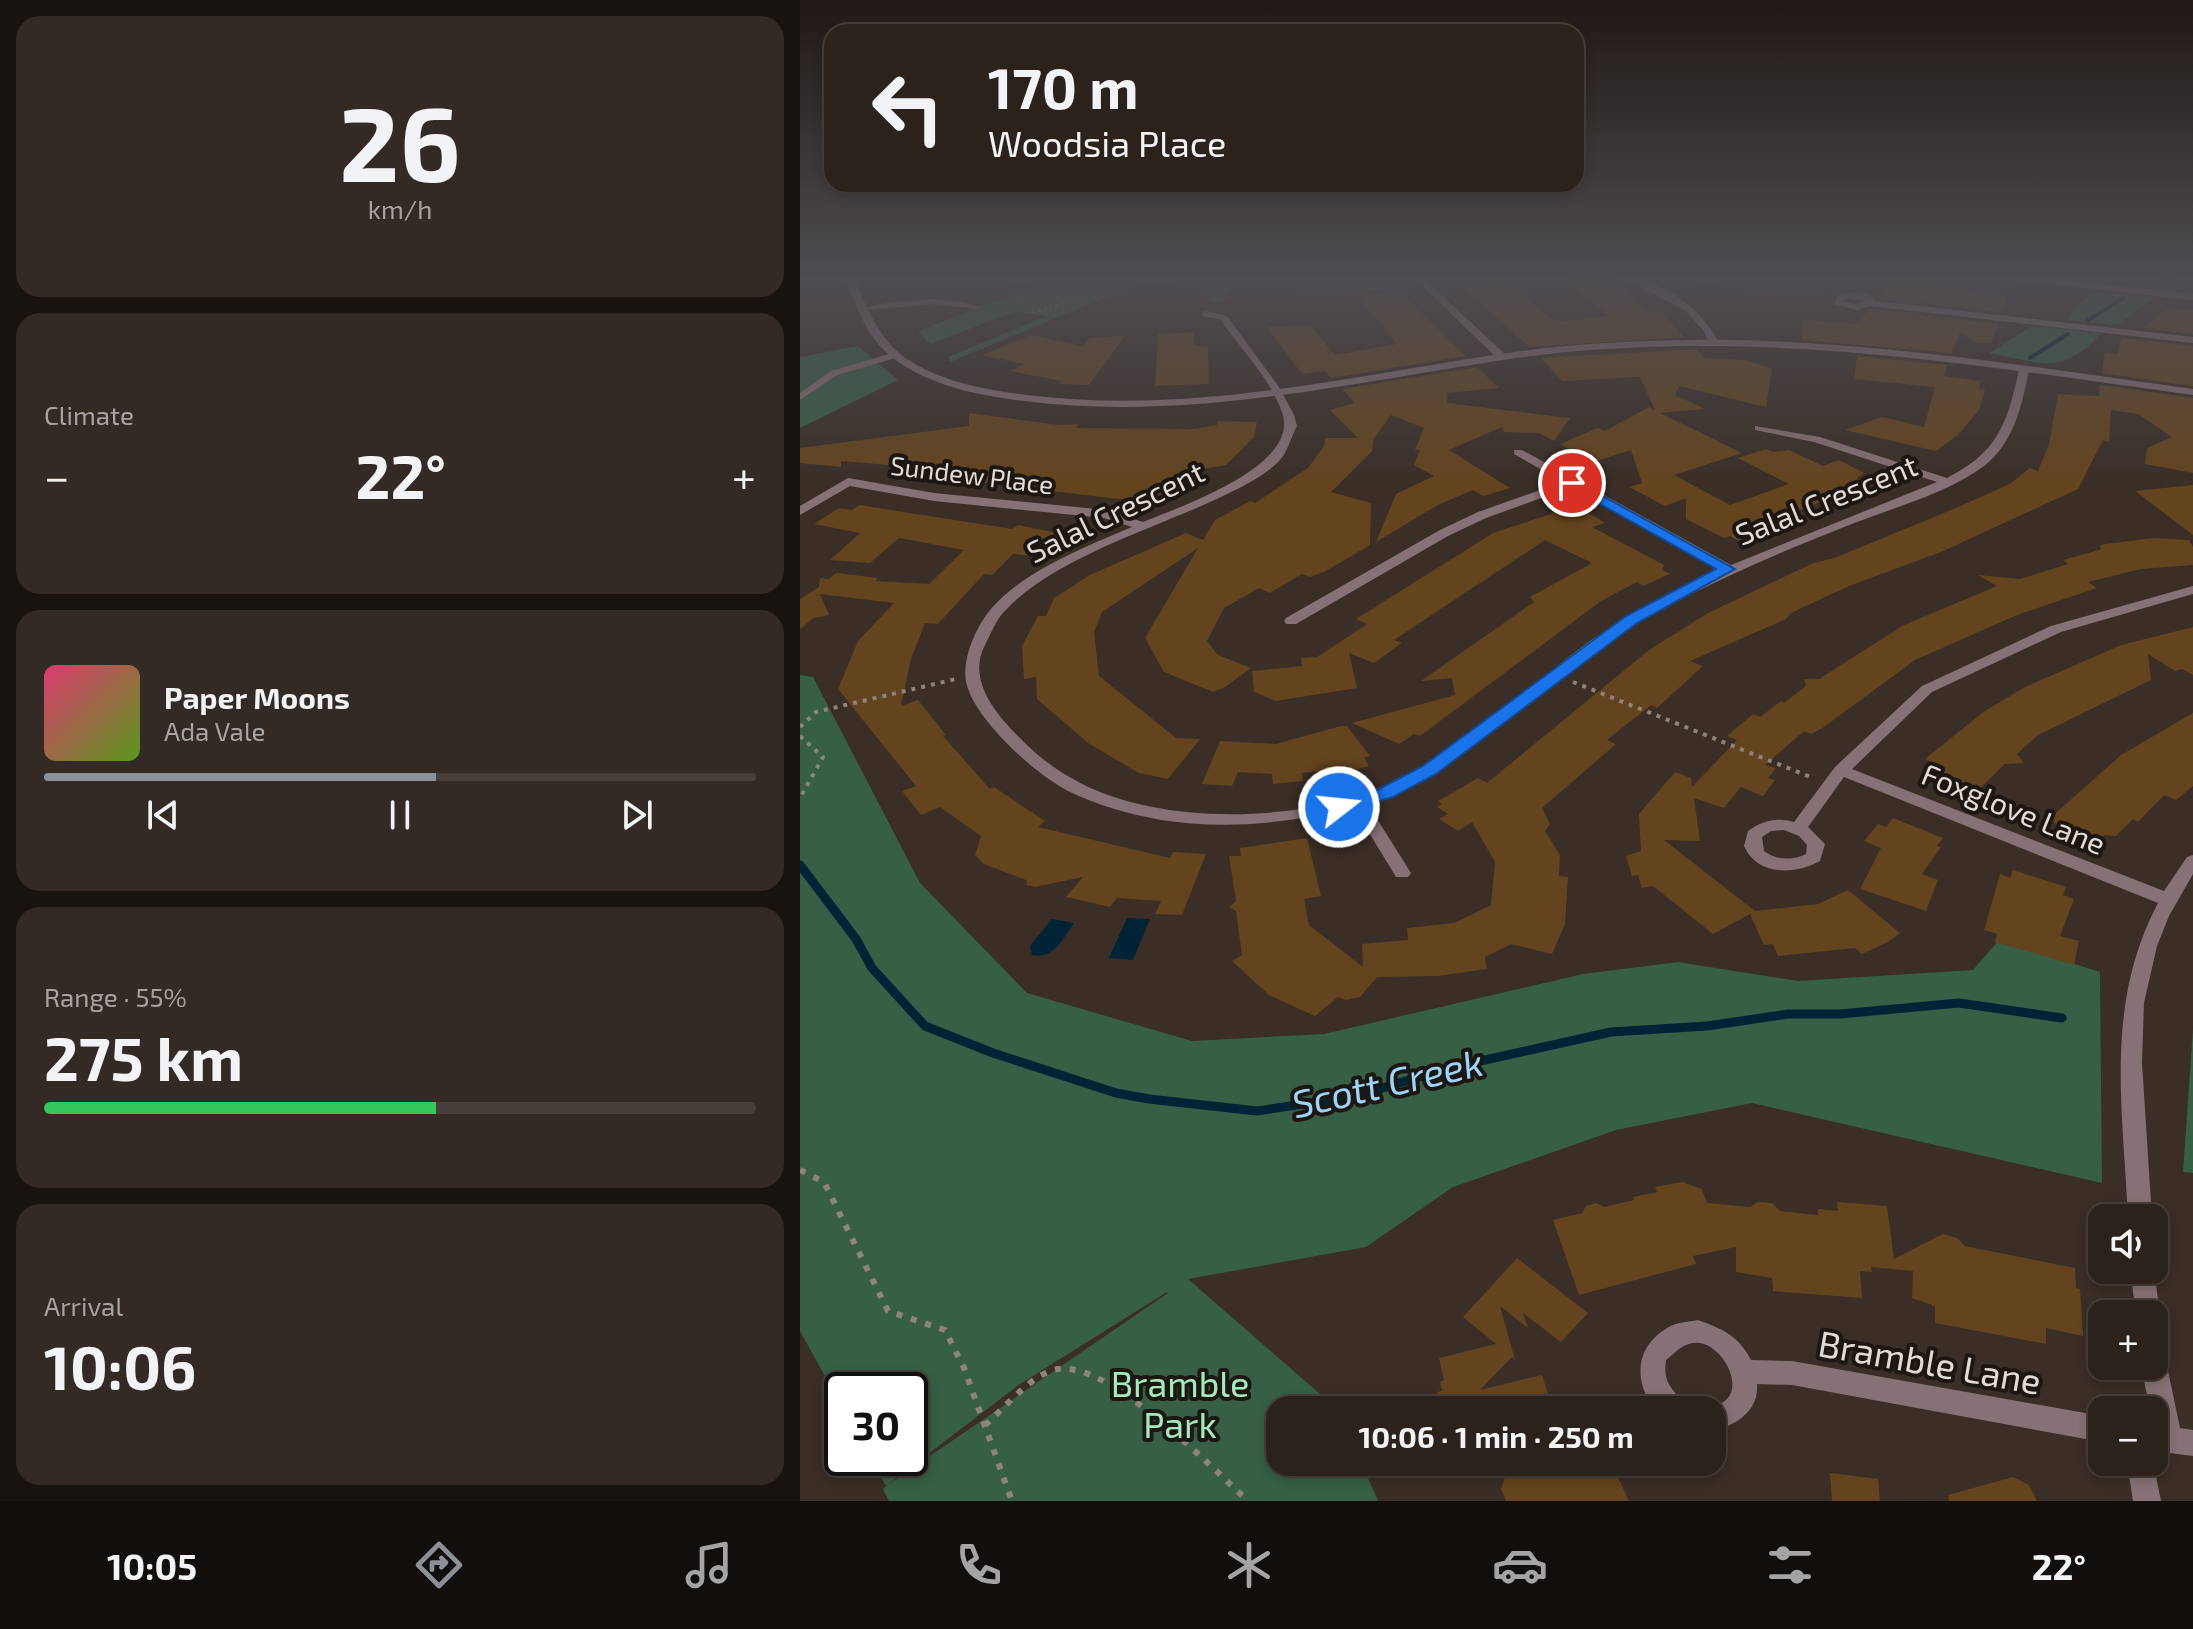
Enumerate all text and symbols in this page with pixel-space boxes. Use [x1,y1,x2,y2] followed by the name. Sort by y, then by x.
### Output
[988,53,1139,120] text: 170 m
[856,56,960,160] icon: left
[339,78,461,203] text: 26
[988,121,1226,164] text: Woodsia Place
[368,193,432,224] text: km/h
[44,399,134,430] text: Climate
[356,439,446,511] text: 22°
[1730,446,1922,552] street label: Salal Crescent
[44,449,70,502] text: −
[732,449,756,502] text: +
[889,449,1055,499] street label: Sundew Place
[1538,449,1606,517] pin
[1020,453,1210,569] street label: Salal Crescent
[1550,461,1594,505] icon: arrive
[164,679,350,715] text: Paper Moons
[164,715,266,746] text: Ada Vale
[1917,755,2111,861] street label: Foxglove Lane
[1297,765,1381,849] position arrow
[141,793,185,837] icon: previous
[378,793,422,837] icon: pause
[615,793,659,837] icon: next
[44,981,187,1012] text: Range · 55%
[44,1021,243,1093] text: 275 km
[1287,1038,1487,1126] water label: Scott Creek
[2088,1204,2168,1476] map controls
[2088,1204,2168,1284] button: sound
[44,1290,123,1321] text: Arrival
[2088,1300,2168,1380] button: +
[1815,1320,2045,1402] street label: Bramble Lane
[44,1330,196,1402] text: 10:06
[1111,1361,1249,1445] park label: Bramble Park
[824,1372,928,1476] speed limit sign: 30
[2088,1396,2168,1476] button: −
[1358,1418,1634,1454] text: 10:06 · 1 min · 250 m
[411,1537,467,1593] icon: directions
[681,1537,737,1593] icon: music
[951,1537,1007,1593] icon: phone
[1221,1537,1277,1593] icon: climate
[1492,1537,1548,1593] icon: car
[1762,1537,1818,1593] icon: filters
[107,1544,197,1587] text: 10:05
[2032,1544,2086,1587] text: 22°

